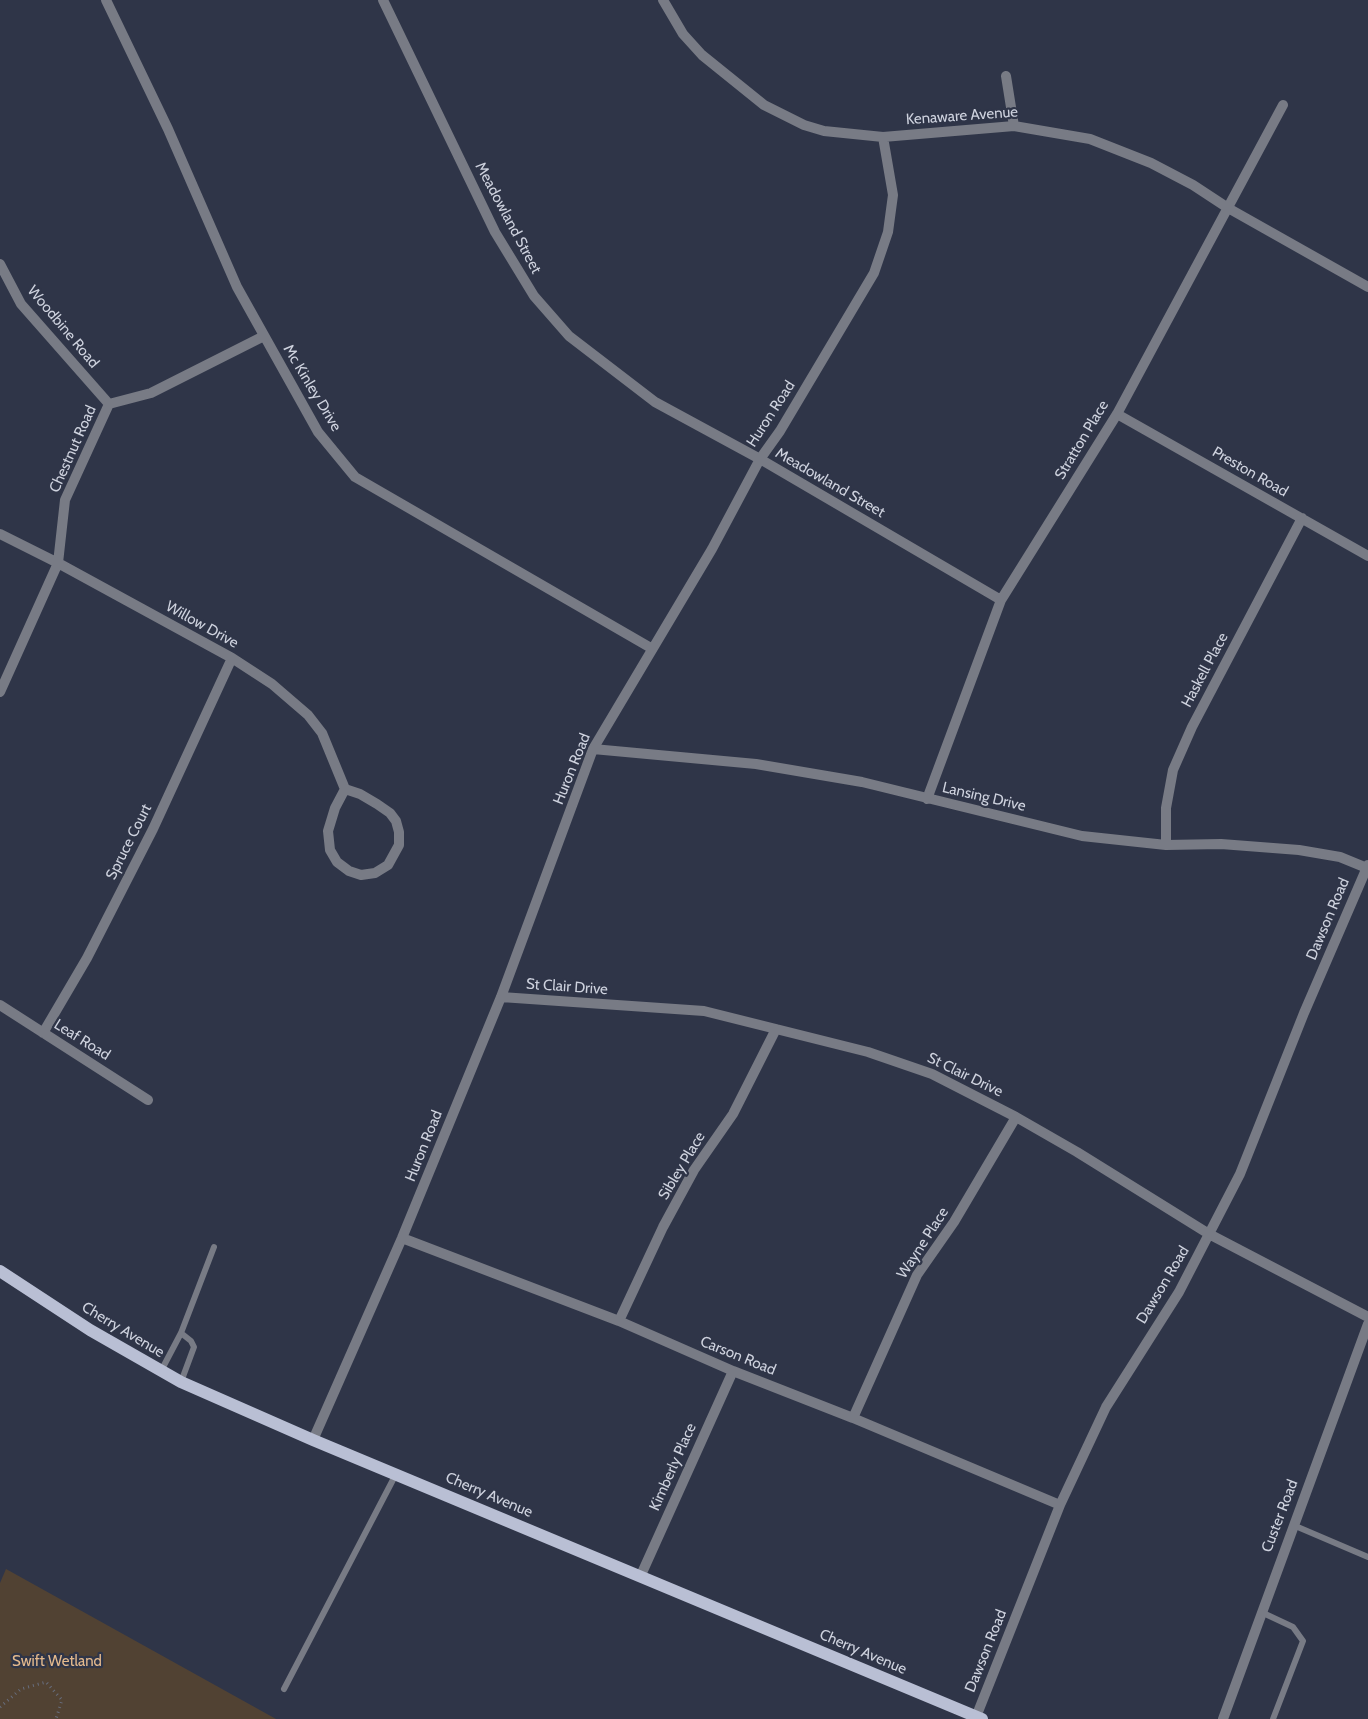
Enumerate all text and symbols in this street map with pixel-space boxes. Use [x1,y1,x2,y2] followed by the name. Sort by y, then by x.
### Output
[905,103,1019,129] street label: Kenaware Avenue
[471,159,545,277] street label: Meadowland Street
[23,282,103,372] street label: Woodbine Road
[279,341,345,435] street label: Mc Kinley Drive
[743,377,799,451] street label: Huron Road
[1051,397,1113,483] street label: Stratton Place
[46,403,100,495] street label: Chestnut Road
[1209,443,1291,501] street label: Preston Road
[772,444,888,522] street label: Meadowland Street
[162,598,242,652] street label: Willow Drive
[1178,630,1232,710] street label: Haskell Place
[550,731,594,807] street label: Huron Road
[940,779,1028,815] street label: Lansing Drive
[102,801,156,883] street label: Spruce Court
[1303,875,1353,963] street label: Dawson Road
[526,975,608,999] street label: St Clair Drive
[50,1016,114,1064] street label: Leaf Road
[924,1049,1006,1101] street label: St Clair Drive
[402,1108,446,1184] street label: Huron Road
[655,1129,709,1203] street label: Sibley Place
[893,1204,953,1282] street label: Wayne Place
[1133,1243,1193,1327] street label: Dawson Road
[78,1298,168,1362] street label: Cherry Avenue
[698,1333,778,1379] street label: Carson Road
[646,1420,700,1514] street label: Kimberly Place
[443,1469,535,1521] street label: Cherry Avenue
[1258,1477,1302,1555] street label: Custer Road
[961,1607,1011,1695] street label: Dawson Road
[817,1626,909,1678] street label: Cherry Avenue
[12,1653,102,1671] park label: Swift Wetland

